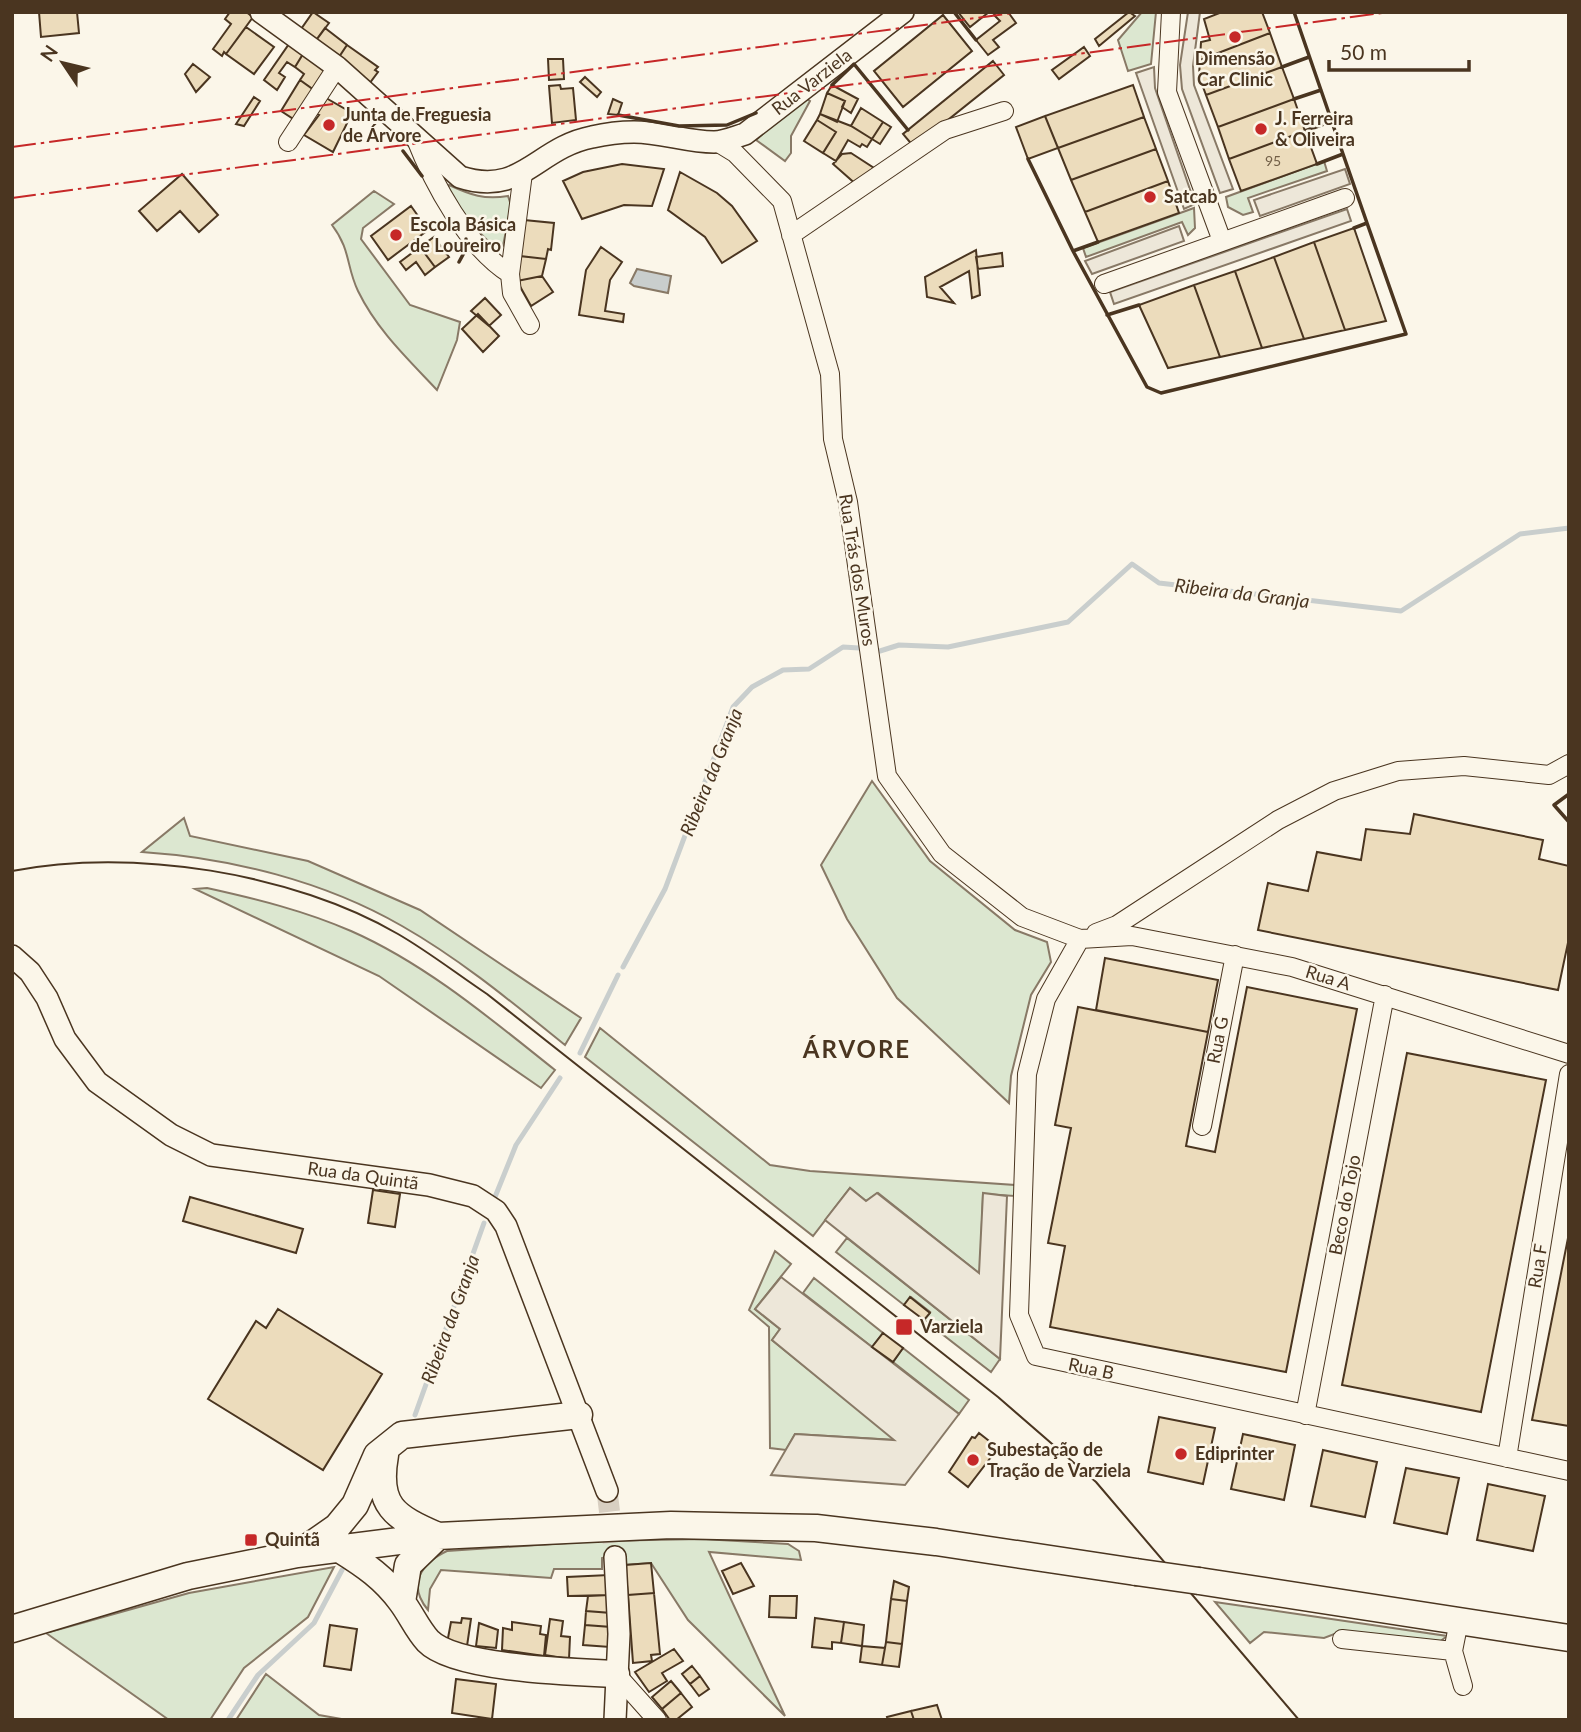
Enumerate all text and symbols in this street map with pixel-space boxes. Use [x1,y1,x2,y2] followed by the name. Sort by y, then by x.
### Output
[28,28,98,98] north arrow
[1329,28,1469,72] scale bar
[1227,29,1243,45] marker: Dimensão Car Clinic
[1340,39,1387,64] text: 50 m
[35,40,62,66] text: N
[767,43,856,119] street label: Rua Varziela
[1195,47,1275,90] place label: Dimensão Car Clinic
[343,103,491,146] place label: Junta de Freguesia de Árvore
[1275,107,1355,150] place label: J. Ferreira & Oliveira
[321,117,337,133] marker: Junta de Freguesia de Árvore
[1253,121,1269,137] marker: J. Ferreira & Oliveira
[1265,152,1281,169] house number: 95
[1164,185,1217,207] place label: Satcab
[1142,189,1158,205] marker: Satcab
[410,213,516,256] place label: Escola Básica de Loureiro
[388,227,404,243] marker: Escola Básica de Loureiro
[835,492,881,648] street label: Rua Trás dos Muros
[1173,573,1311,612] water label: Ribeira da Granja
[674,705,747,839] water label: Ribeira da Granja
[1303,960,1354,995] street label: Rua A
[1202,1014,1232,1065] street label: Rua G
[802,1034,911,1063] district label: ÁRVORE
[1324,1153,1365,1257] street label: Beco do Tojo
[306,1156,420,1194] street label: Rua da Quintã
[1523,1242,1551,1290] street label: Rua F
[416,1251,484,1387] water label: Ribeira da Granja
[919,1315,983,1337] place label: Varziela
[894,1317,914,1337] marker: Varziela
[1066,1352,1116,1384] street label: Rua B
[987,1438,1131,1481] place label: Subestação de Tração de Varziela
[1195,1442,1275,1464] place label: Ediprinter
[1173,1446,1189,1462] marker: Ediprinter
[965,1452,981,1468] marker: Subestação de Tração de Varziela
[265,1528,320,1550] place label: Quintã
[243,1532,259,1548] marker: Quintã

